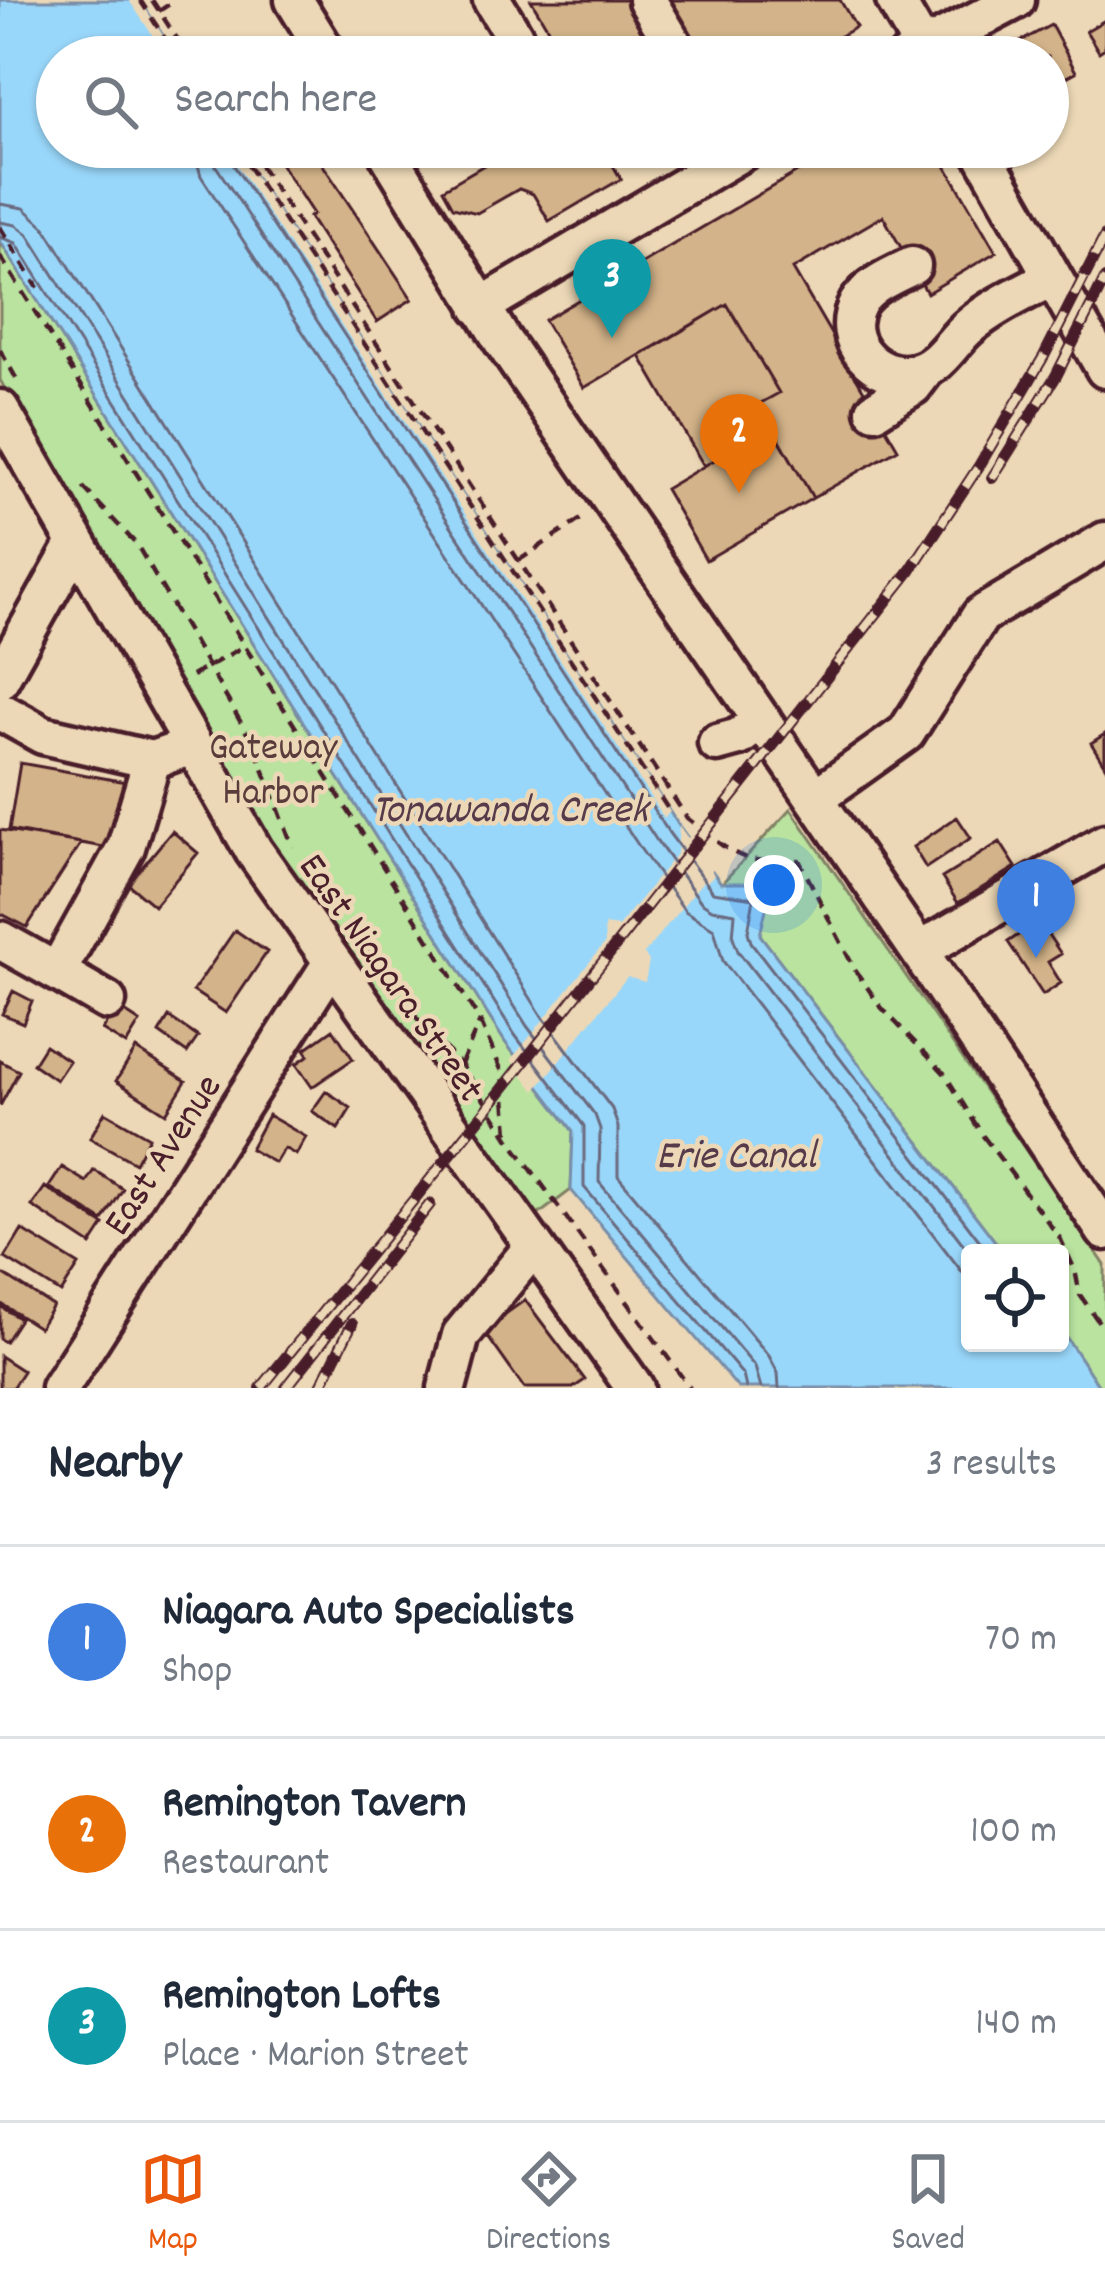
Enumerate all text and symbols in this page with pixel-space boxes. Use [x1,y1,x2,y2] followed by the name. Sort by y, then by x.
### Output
[36,36,1069,168] search box
[78,69,144,135] icon: search
[174,70,377,134] text: Search here
[573,239,651,338] pin: 3
[700,394,778,493] pin: 2
[209,723,339,823] park label: Gateway Harbor
[372,783,652,843] water label: Tonawanda Creek
[282,844,495,1115] street label: East Niagara Street
[744,855,804,915] your location
[997,859,1075,958] pin: 1
[93,1065,238,1248] street label: East Avenue
[656,1129,819,1189] water label: Erie Canal
[961,1244,1069,1352] map controls
[961,1244,1069,1352] button: locate
[48,1430,181,1502] text: Nearby
[926,1439,1057,1494] text: 3 results
[162,1582,575,1646] text: Niagara Auto Specialists
[83,1614,91,1669] text: 1
[985,1614,1057,1669] text: 70 m
[162,1646,232,1701] text: Shop
[162,1774,466,1838] text: Remington Tavern
[78,1806,96,1861] text: 2
[970,1806,1057,1861] text: 100 m
[162,1838,329,1893] text: Restaurant
[162,1966,441,2030] text: Remington Lofts
[78,1998,96,2053] text: 3
[975,1998,1057,2053] text: 140 m
[162,2030,469,2085] text: Place · Marion Street
[140,2146,206,2265] tab: Map
[486,2146,611,2265] tab: Directions
[891,2146,965,2265] tab: Saved

